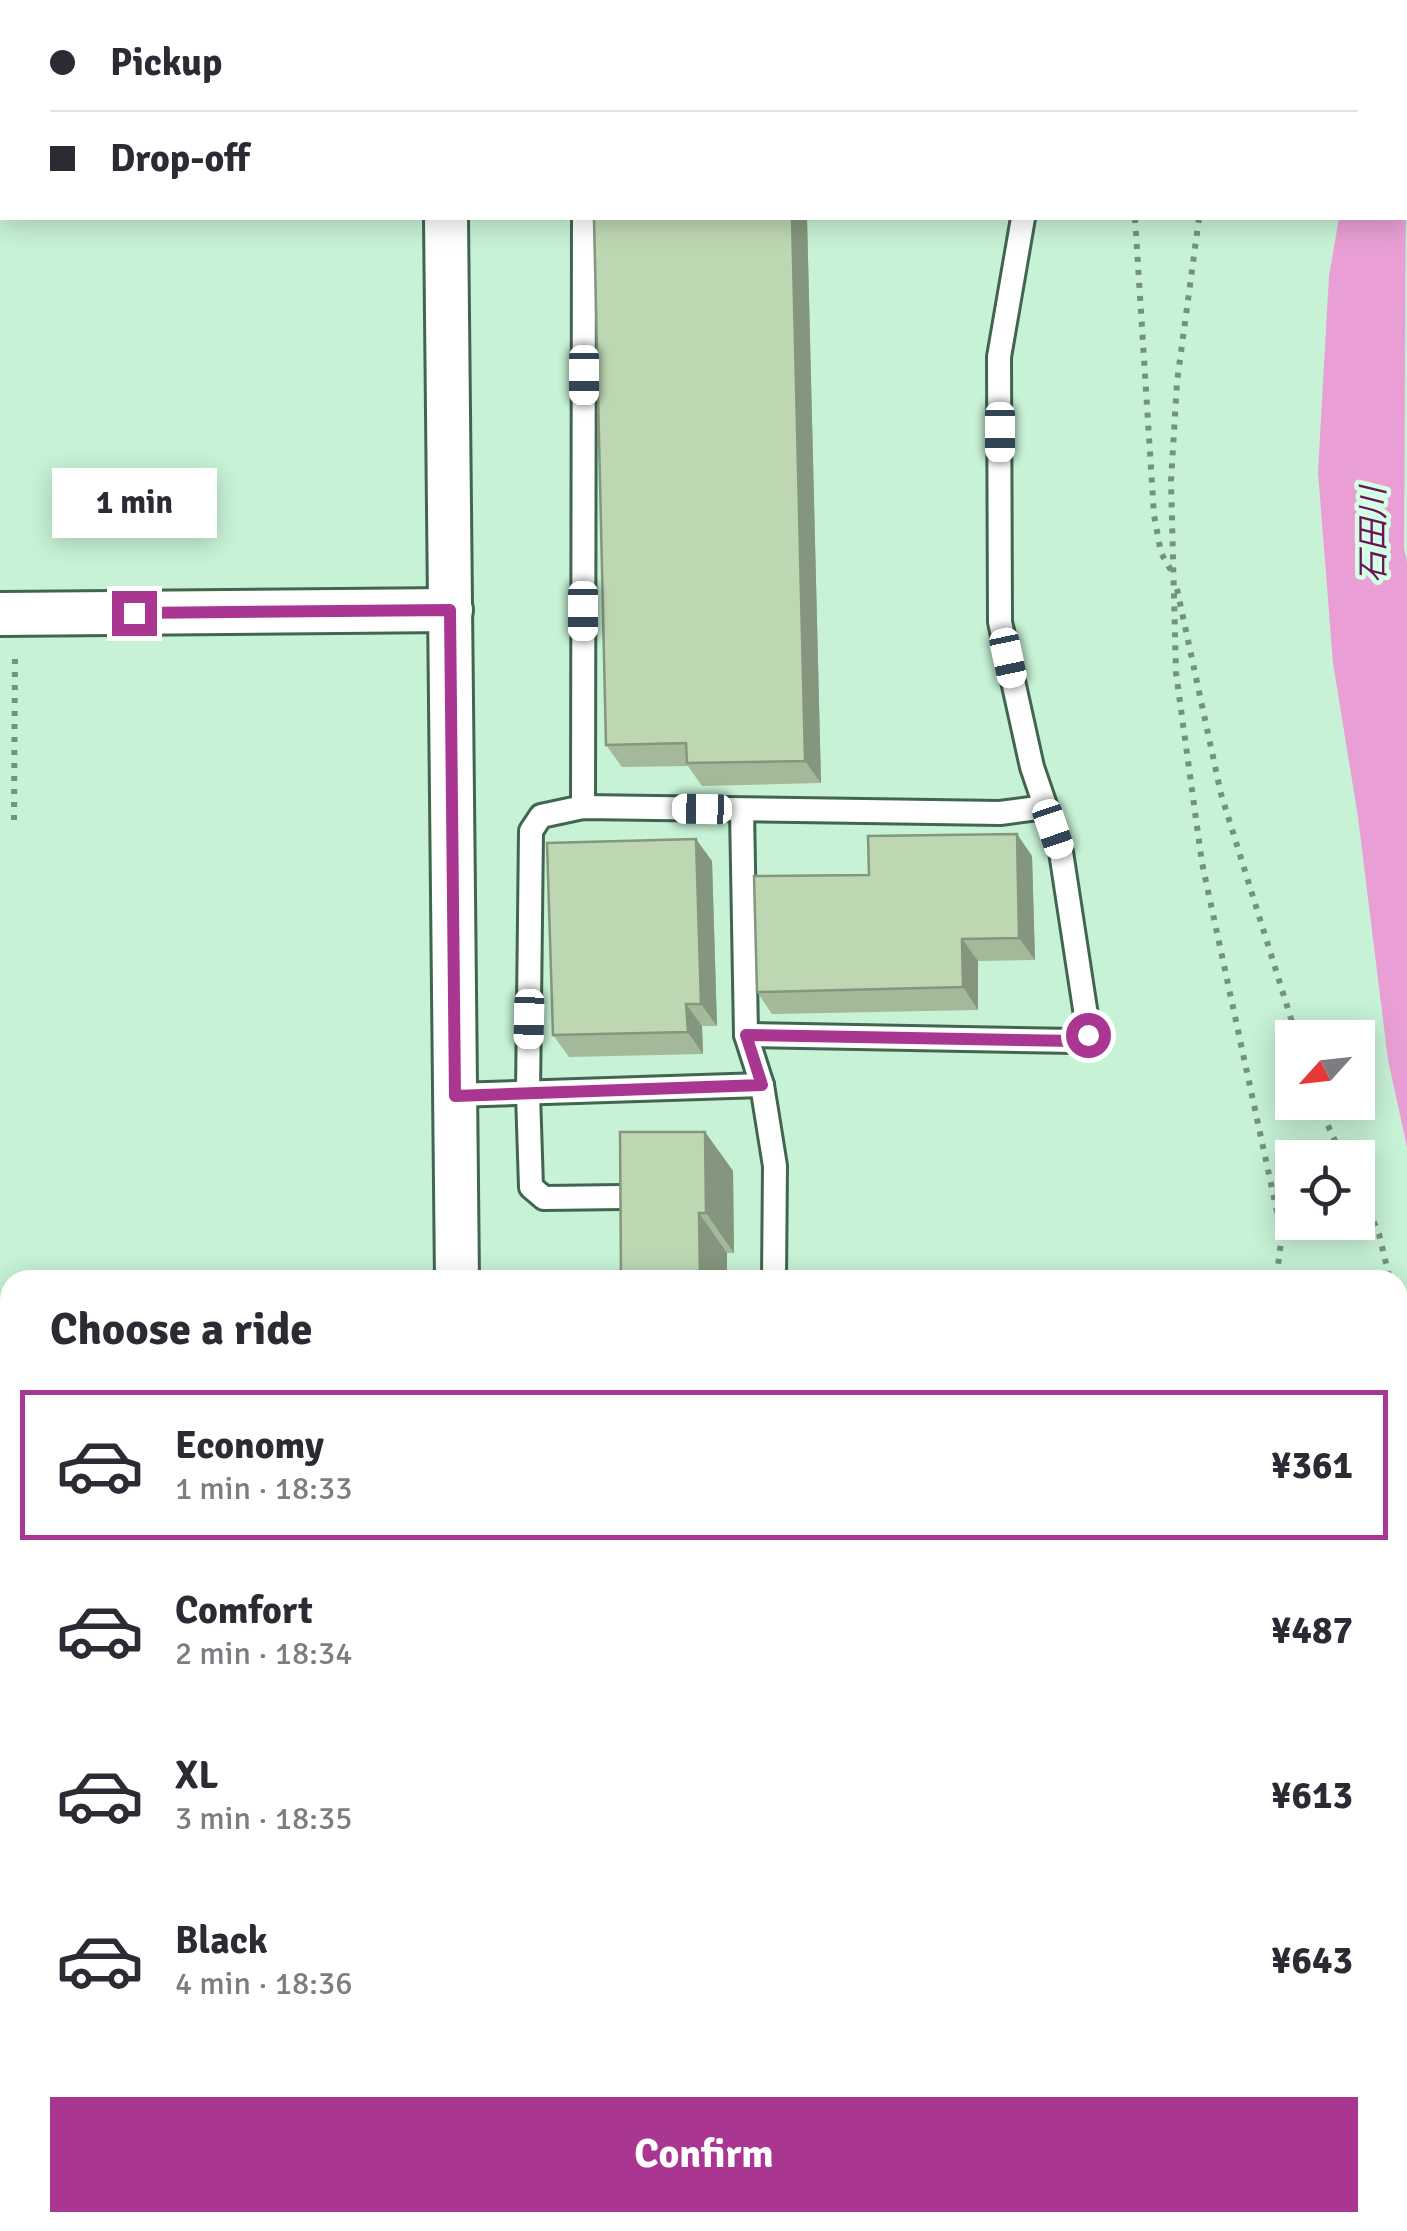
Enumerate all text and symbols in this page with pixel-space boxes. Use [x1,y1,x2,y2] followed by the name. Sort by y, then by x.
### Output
[110,39,222,86] text: Pickup
[110,135,250,182] text: Drop-off
[569,345,599,405] car
[985,402,1015,462] car
[52,468,216,538] callout: 1 min
[96,483,173,522] text: 1 min
[1354,484,1393,583] water label: 石田川
[568,581,598,641] car
[112,591,157,636] route end
[987,626,1029,690] car
[672,793,732,825] car
[1029,796,1077,862] car
[513,989,545,1049] car
[1066,1013,1111,1058] route start
[1275,1020,1375,1120] north arrow
[1275,1020,1375,1240] map controls
[1275,1140,1375,1240] button: locate
[50,1302,313,1357] text: Choose a ride
[55,1420,145,1510] icon: car
[175,1422,324,1469] text: Economy
[1271,1442,1353,1489] text: ¥361
[175,1469,353,1508] text: 1 min · 18:33
[55,1585,145,1675] icon: car
[175,1587,313,1634] text: Comfort
[1271,1607,1353,1654] text: ¥487
[175,1634,353,1673] text: 2 min · 18:34
[55,1750,145,1840] icon: car
[175,1752,218,1799] text: XL
[1271,1772,1353,1819] text: ¥613
[175,1799,353,1838] text: 3 min · 18:35
[55,1915,145,2005] icon: car
[175,1917,268,1964] text: Black
[1271,1937,1353,1984] text: ¥643
[175,1964,353,2003] text: 4 min · 18:36
[50,2097,1358,2212] button: Confirm

